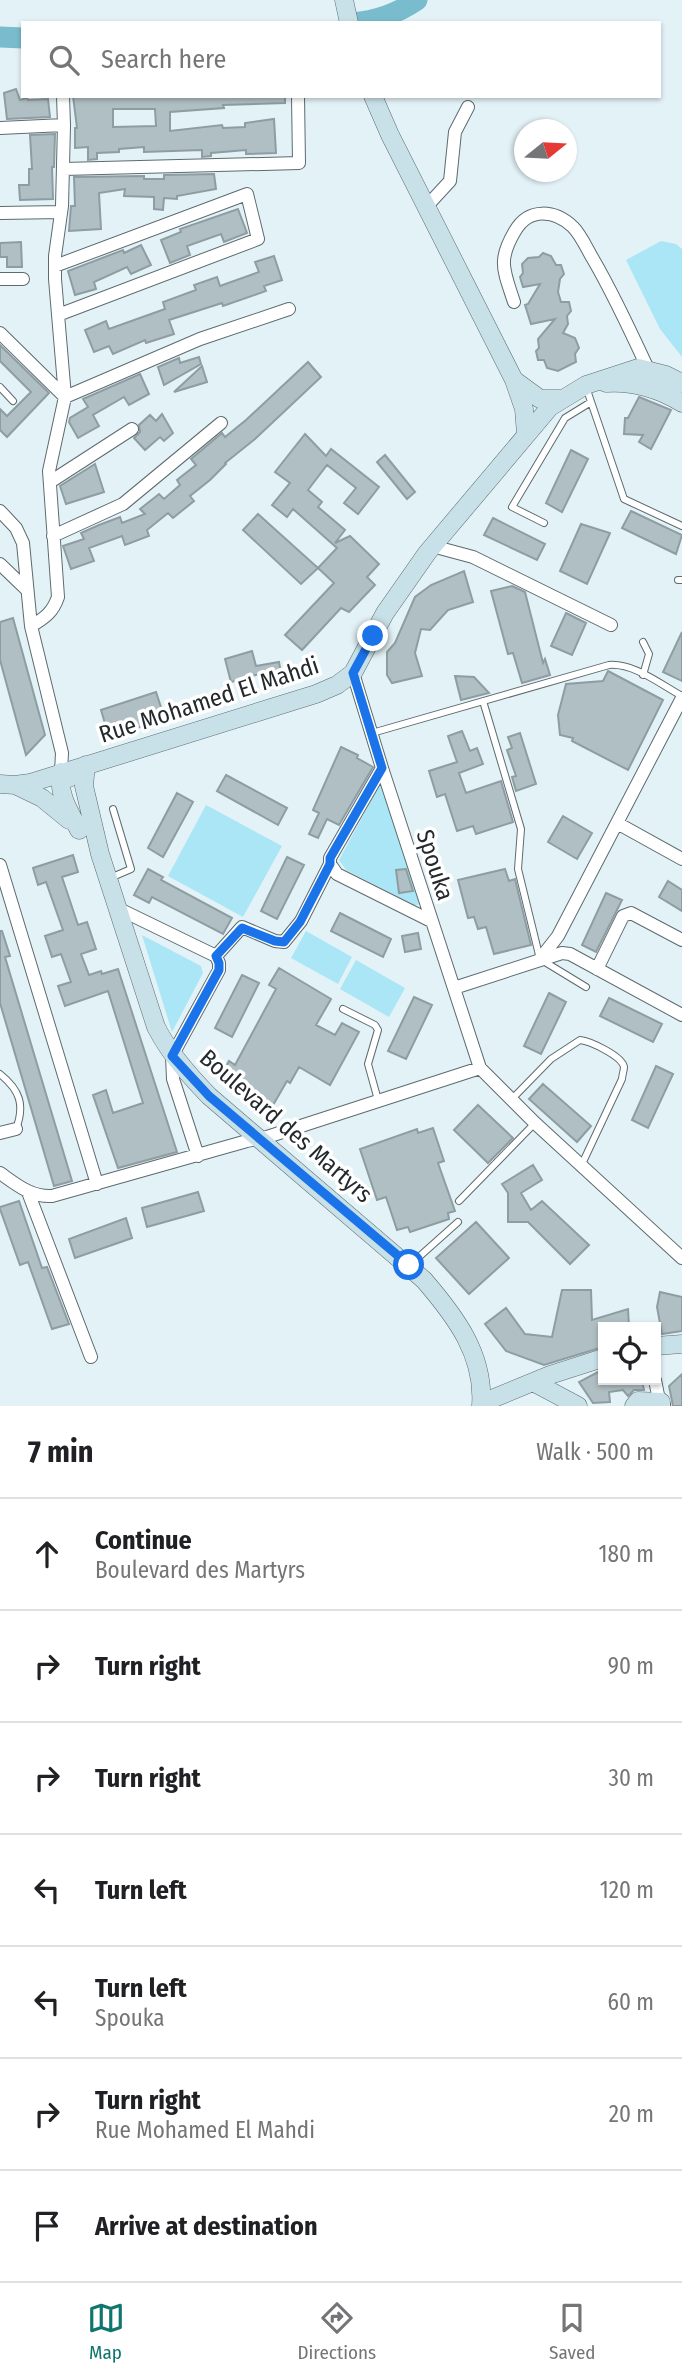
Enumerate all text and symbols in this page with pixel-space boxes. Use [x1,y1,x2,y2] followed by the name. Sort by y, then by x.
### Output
[21,21,661,98] search box
[45,41,83,79] icon: search
[101,44,226,75] text: Search here
[514,119,577,182] north arrow
[357,620,388,651] route end
[96,651,322,749] street label: Rue Mohamed El Mahdi
[410,826,460,904] street label: Spouka
[194,1044,378,1208] street label: Boulevard des Martyrs
[393,1249,424,1280] route start
[598,1322,661,1385] map controls
[598,1322,661,1385] button: locate
[28,1434,93,1470] text: 7 min
[536,1438,654,1466] text: Walk · 500 m
[95,1525,192,1556] text: Continue
[28,1535,66,1573] icon: ahead
[598,1540,654,1568] text: 180 m
[95,1556,305,1584] text: Boulevard des Martyrs
[28,1647,66,1685] icon: right
[95,1651,201,1682] text: Turn right
[608,1652,654,1680] text: 90 m
[28,1759,66,1797] icon: right
[95,1763,201,1794] text: Turn right
[609,1764,654,1792] text: 30 m
[28,1871,66,1909] icon: left
[95,1875,187,1906] text: Turn left
[600,1876,654,1904] text: 120 m
[95,1973,187,2004] text: Turn left
[28,1983,66,2021] icon: left
[608,1988,654,2016] text: 60 m
[95,2004,164,2032] text: Spouka
[95,2085,201,2116] text: Turn right
[28,2095,66,2133] icon: right
[609,2100,654,2128] text: 20 m
[95,2116,315,2144] text: Rue Mohamed El Mahdi
[28,2207,66,2245] icon: arrive
[95,2211,318,2242] text: Arrive at destination
[87,2299,125,2364] tab: Map
[298,2299,376,2364] tab: Directions
[549,2299,595,2364] tab: Saved

